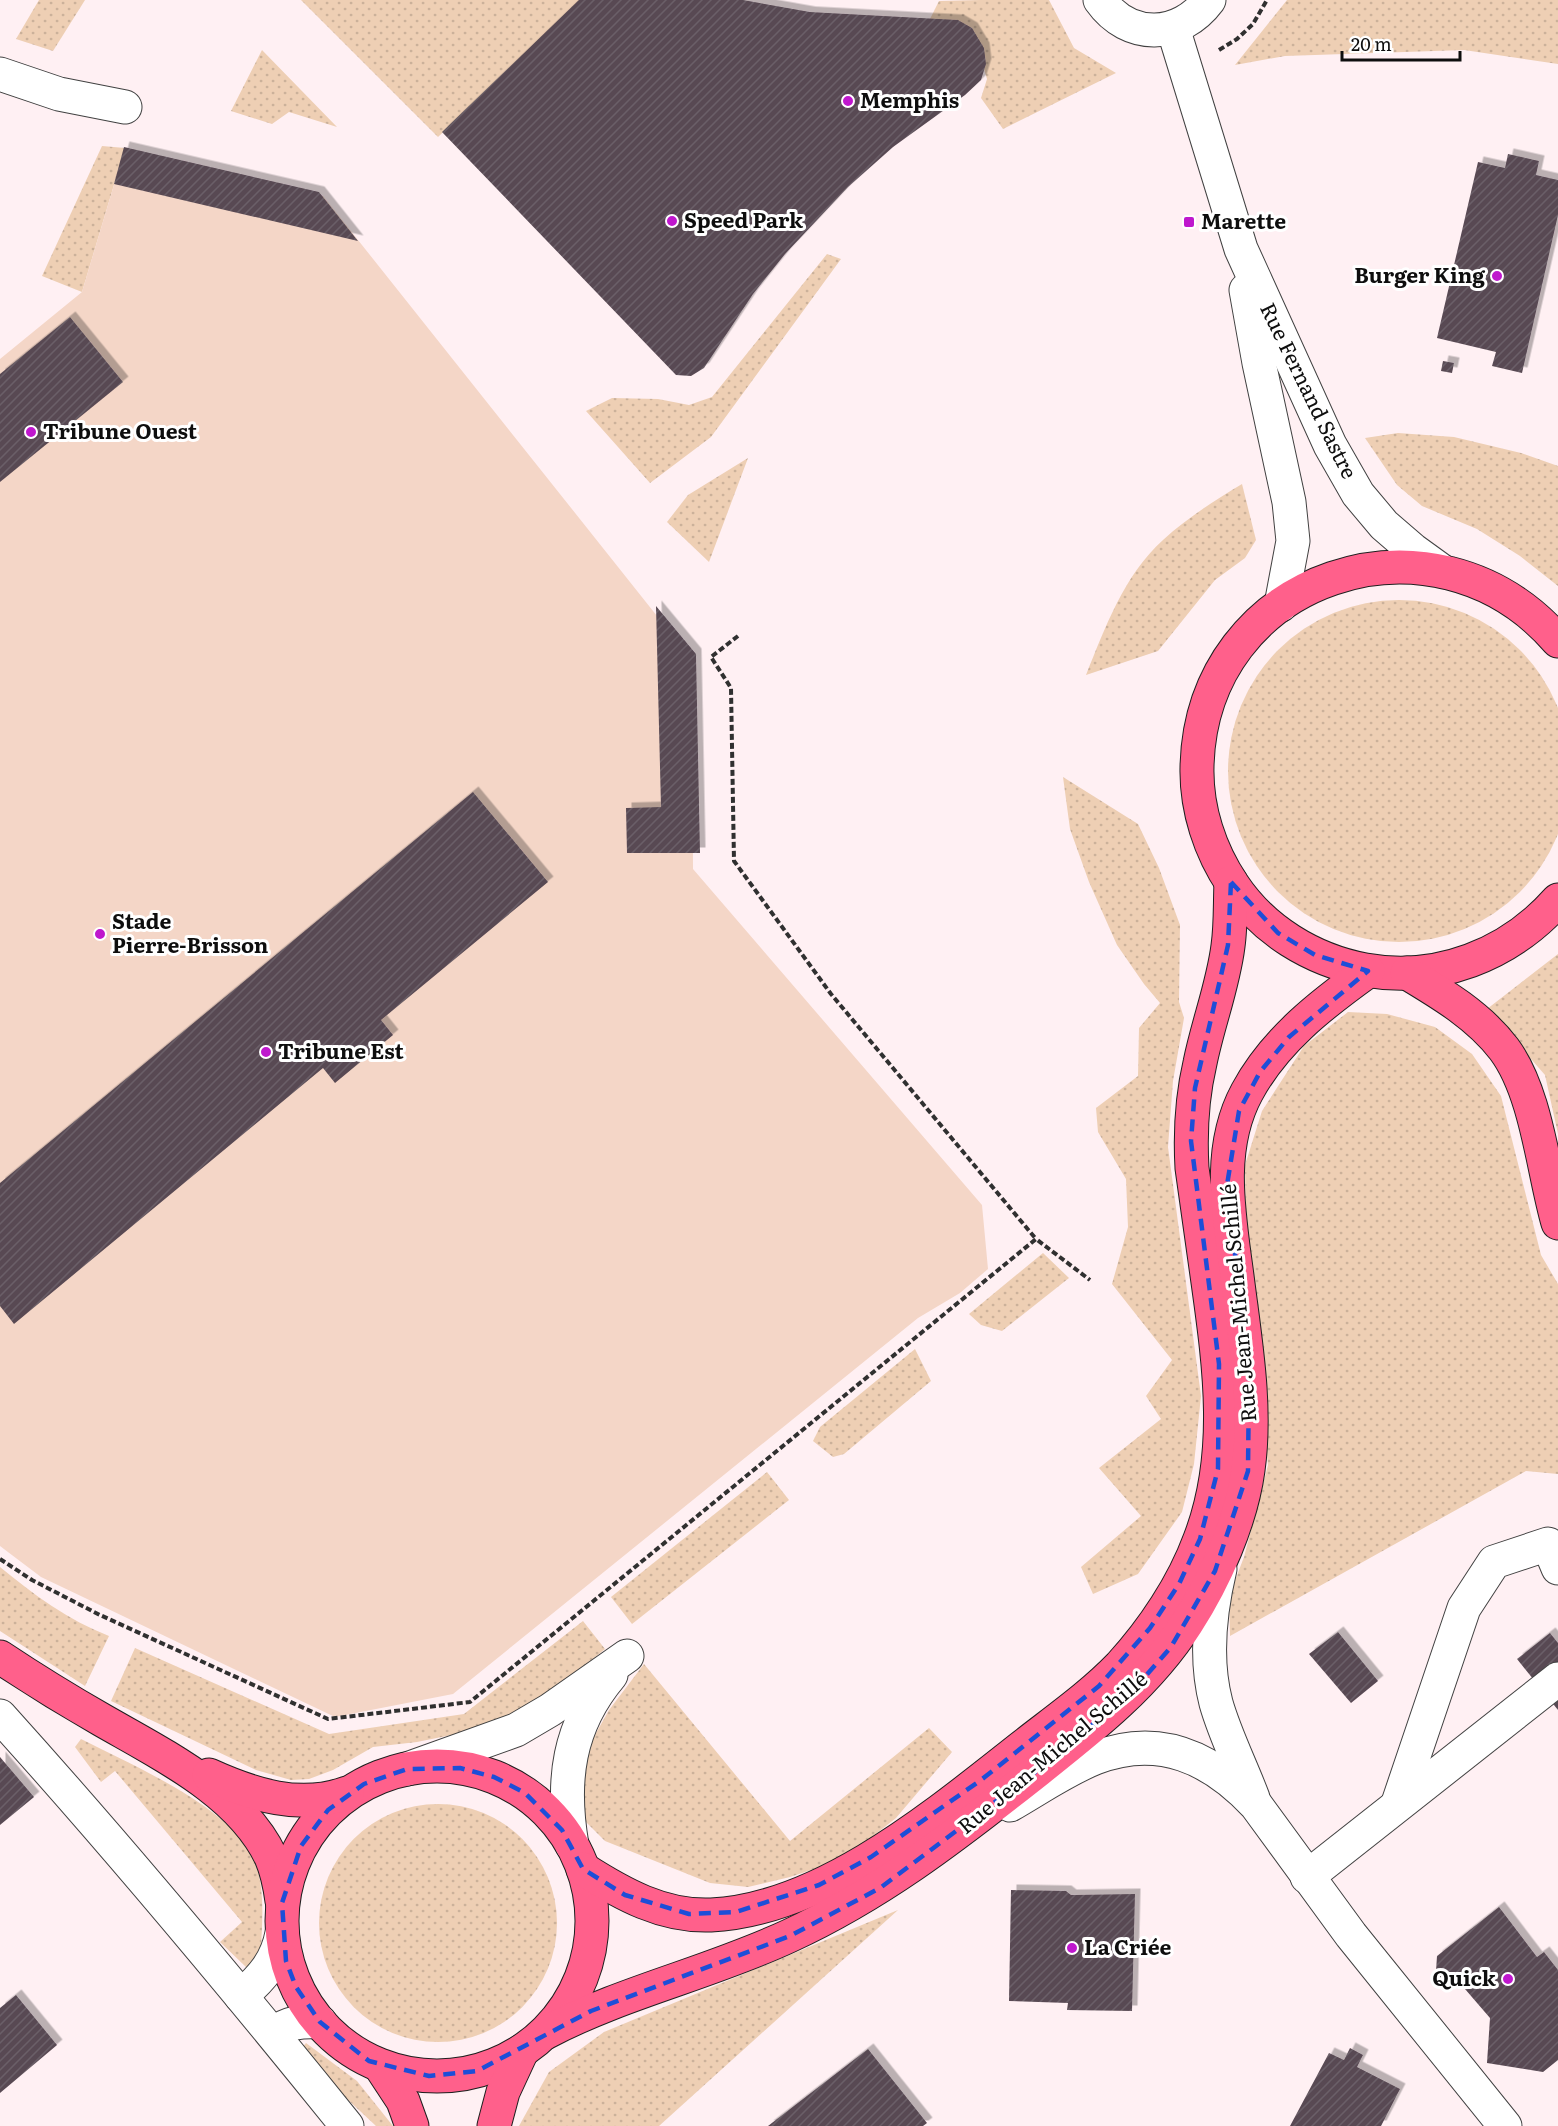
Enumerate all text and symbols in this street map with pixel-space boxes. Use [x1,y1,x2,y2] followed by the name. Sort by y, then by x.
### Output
[1342,24,1460,62] scale bar
[1351,30,1392,57] text: 20 m
[860,83,959,114] place label: Memphis
[841,94,855,108] marker: Memphis
[684,203,804,234] place label: Speed Park
[1201,204,1286,235] place label: Marette
[665,214,679,228] marker: Speed Park
[1182,215,1196,229] marker: Marette
[1354,258,1485,289] place label: Burger King
[1490,269,1504,283] marker: Burger King
[1254,297,1366,483] street label: Rue Fernand Sastre
[43,414,198,445] place label: Tribune Ouest
[24,425,38,439] marker: Tribune Ouest
[112,904,269,959] place label: Stade Pierre-Brisson
[93,927,107,941] marker: Stade Pierre-Brisson
[278,1034,405,1065] place label: Tribune Est
[259,1045,273,1059] marker: Tribune Est
[1211,1183,1262,1424] street label: Rue Jean-Michel Schillé
[950,1662,1153,1840] street label: Rue Jean-Michel Schillé
[1084,1930,1172,1961] place label: La Criée
[1065,1941,1079,1955] marker: La Criée
[1432,1961,1497,1992] place label: Quick
[1501,1972,1515,1986] marker: Quick

